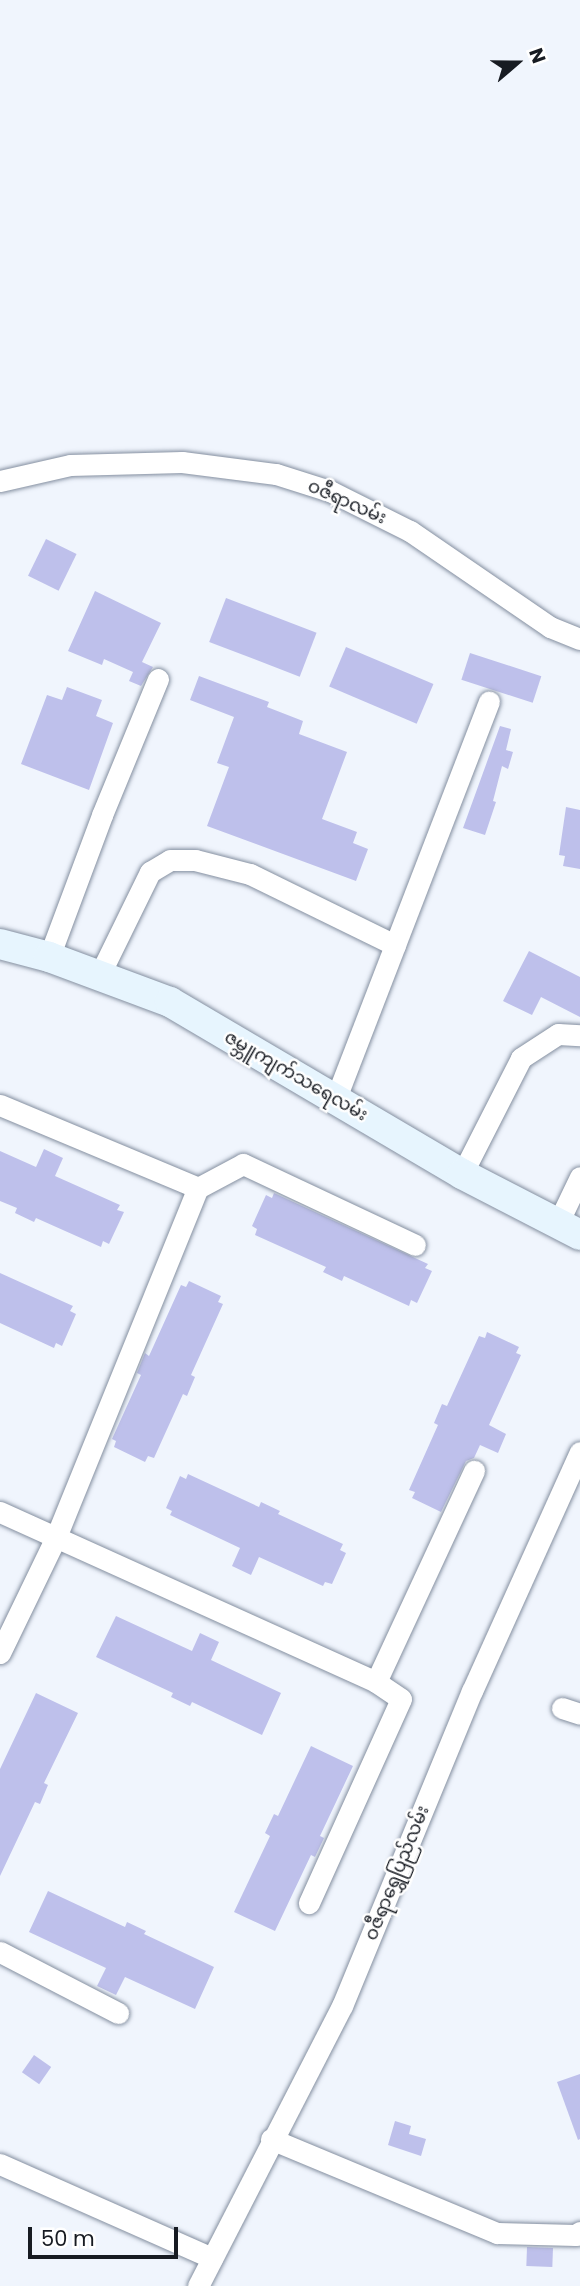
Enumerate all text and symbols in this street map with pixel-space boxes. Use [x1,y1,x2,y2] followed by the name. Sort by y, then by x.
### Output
[482,28,552,98] north arrow
[522,44,552,67] text: N
[304,475,390,529] street label: ဝဇီရာလမ်း
[221,1026,371,1126] street label: ဇမ္ဘူကျက်သရေလမ်း
[360,1802,434,1944] street label: ဝဇီရာရွှေပြည်လမ်း
[32,2212,182,2256] scale bar
[41,2224,95,2253] text: 50 m

